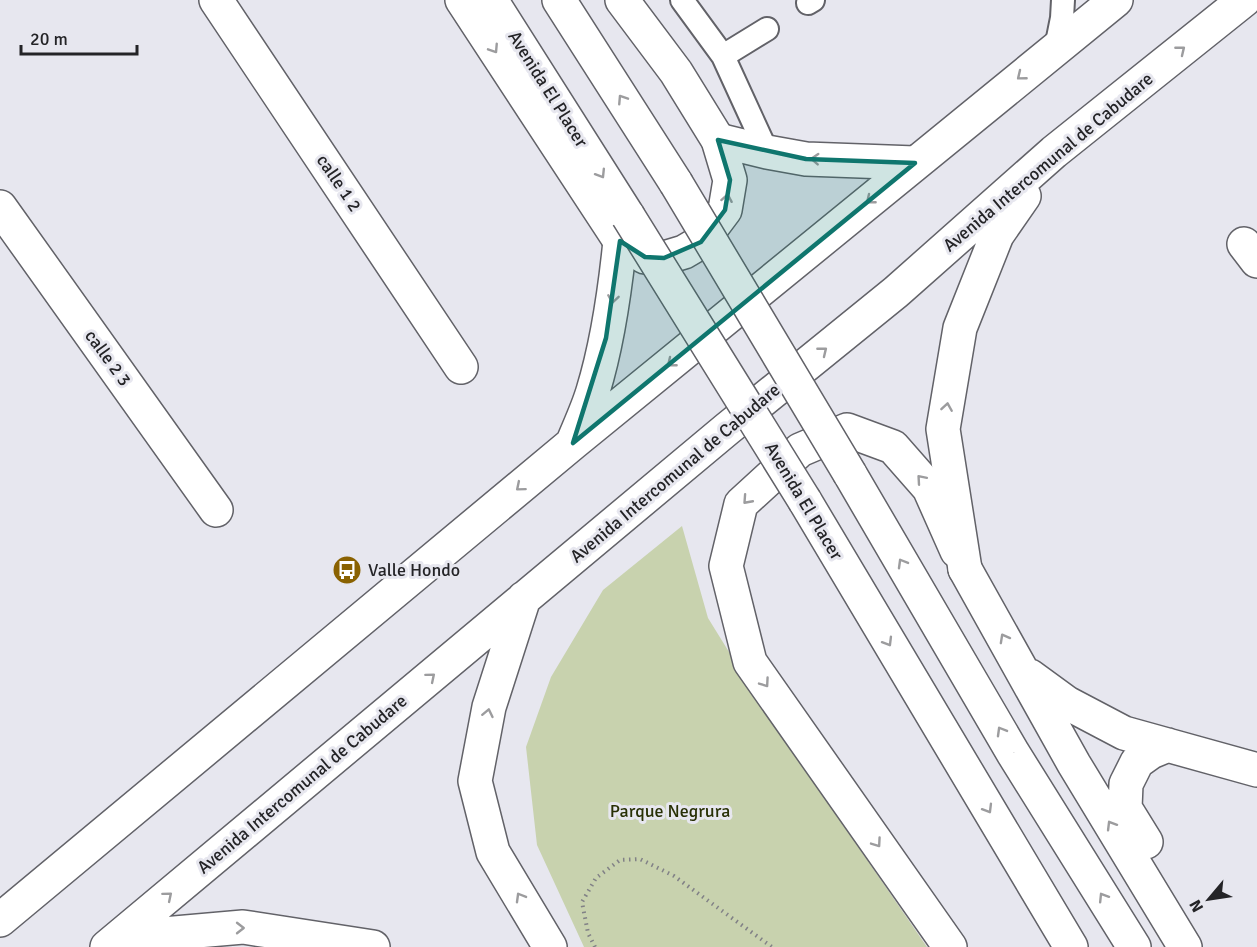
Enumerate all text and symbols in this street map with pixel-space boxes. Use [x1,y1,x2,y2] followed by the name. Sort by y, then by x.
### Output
[21,18,136,56] scale bar
[503,27,593,152] street label: Avenida El Placer
[30,28,68,50] text: 20 m
[487,42,498,53] one-way arrow
[1174,47,1185,58] one-way arrow
[939,68,1157,256] street label: Avenida Intercomunal de Cabudare
[1017,69,1028,80] one-way arrow
[618,94,629,105] one-way arrow
[312,150,366,216] street label: calle 1 2
[810,152,819,165] one-way arrow
[594,167,605,178] one-way arrow
[866,192,877,203] one-way arrow
[720,193,733,203] one-way arrow
[607,293,620,303] one-way arrow
[80,326,136,390] street label: calle 2 3
[816,348,827,359] one-way arrow
[667,356,678,367] one-way arrow
[566,379,784,567] street label: Avenida Intercomunal de Cabudare
[940,402,953,412] one-way arrow
[760,438,848,564] street label: Avenida El Placer
[917,475,928,486] one-way arrow
[516,480,527,491] one-way arrow
[743,494,754,504] one-way arrow
[331,554,363,586] bus stop icon: Valle Hondo
[368,559,460,581] place label: Valle Hondo
[898,559,909,569] one-way arrow
[1000,633,1011,644] one-way arrow
[881,636,893,646] one-way arrow
[424,673,435,684] one-way arrow
[758,676,769,687] one-way arrow
[193,690,411,878] street label: Avenida Intercomunal de Cabudare
[481,708,494,718] one-way arrow
[996,727,1008,737] one-way arrow
[610,800,730,822] park label: Parque Negrura
[981,803,993,813] one-way arrow
[1106,821,1118,831] one-way arrow
[870,836,881,847] one-way arrow
[1179,869,1239,929] north arrow
[161,892,172,903] one-way arrow
[515,893,527,903] one-way arrow
[1098,893,1110,903] one-way arrow
[1185,896,1208,916] text: N
[235,922,244,934] one-way arrow

